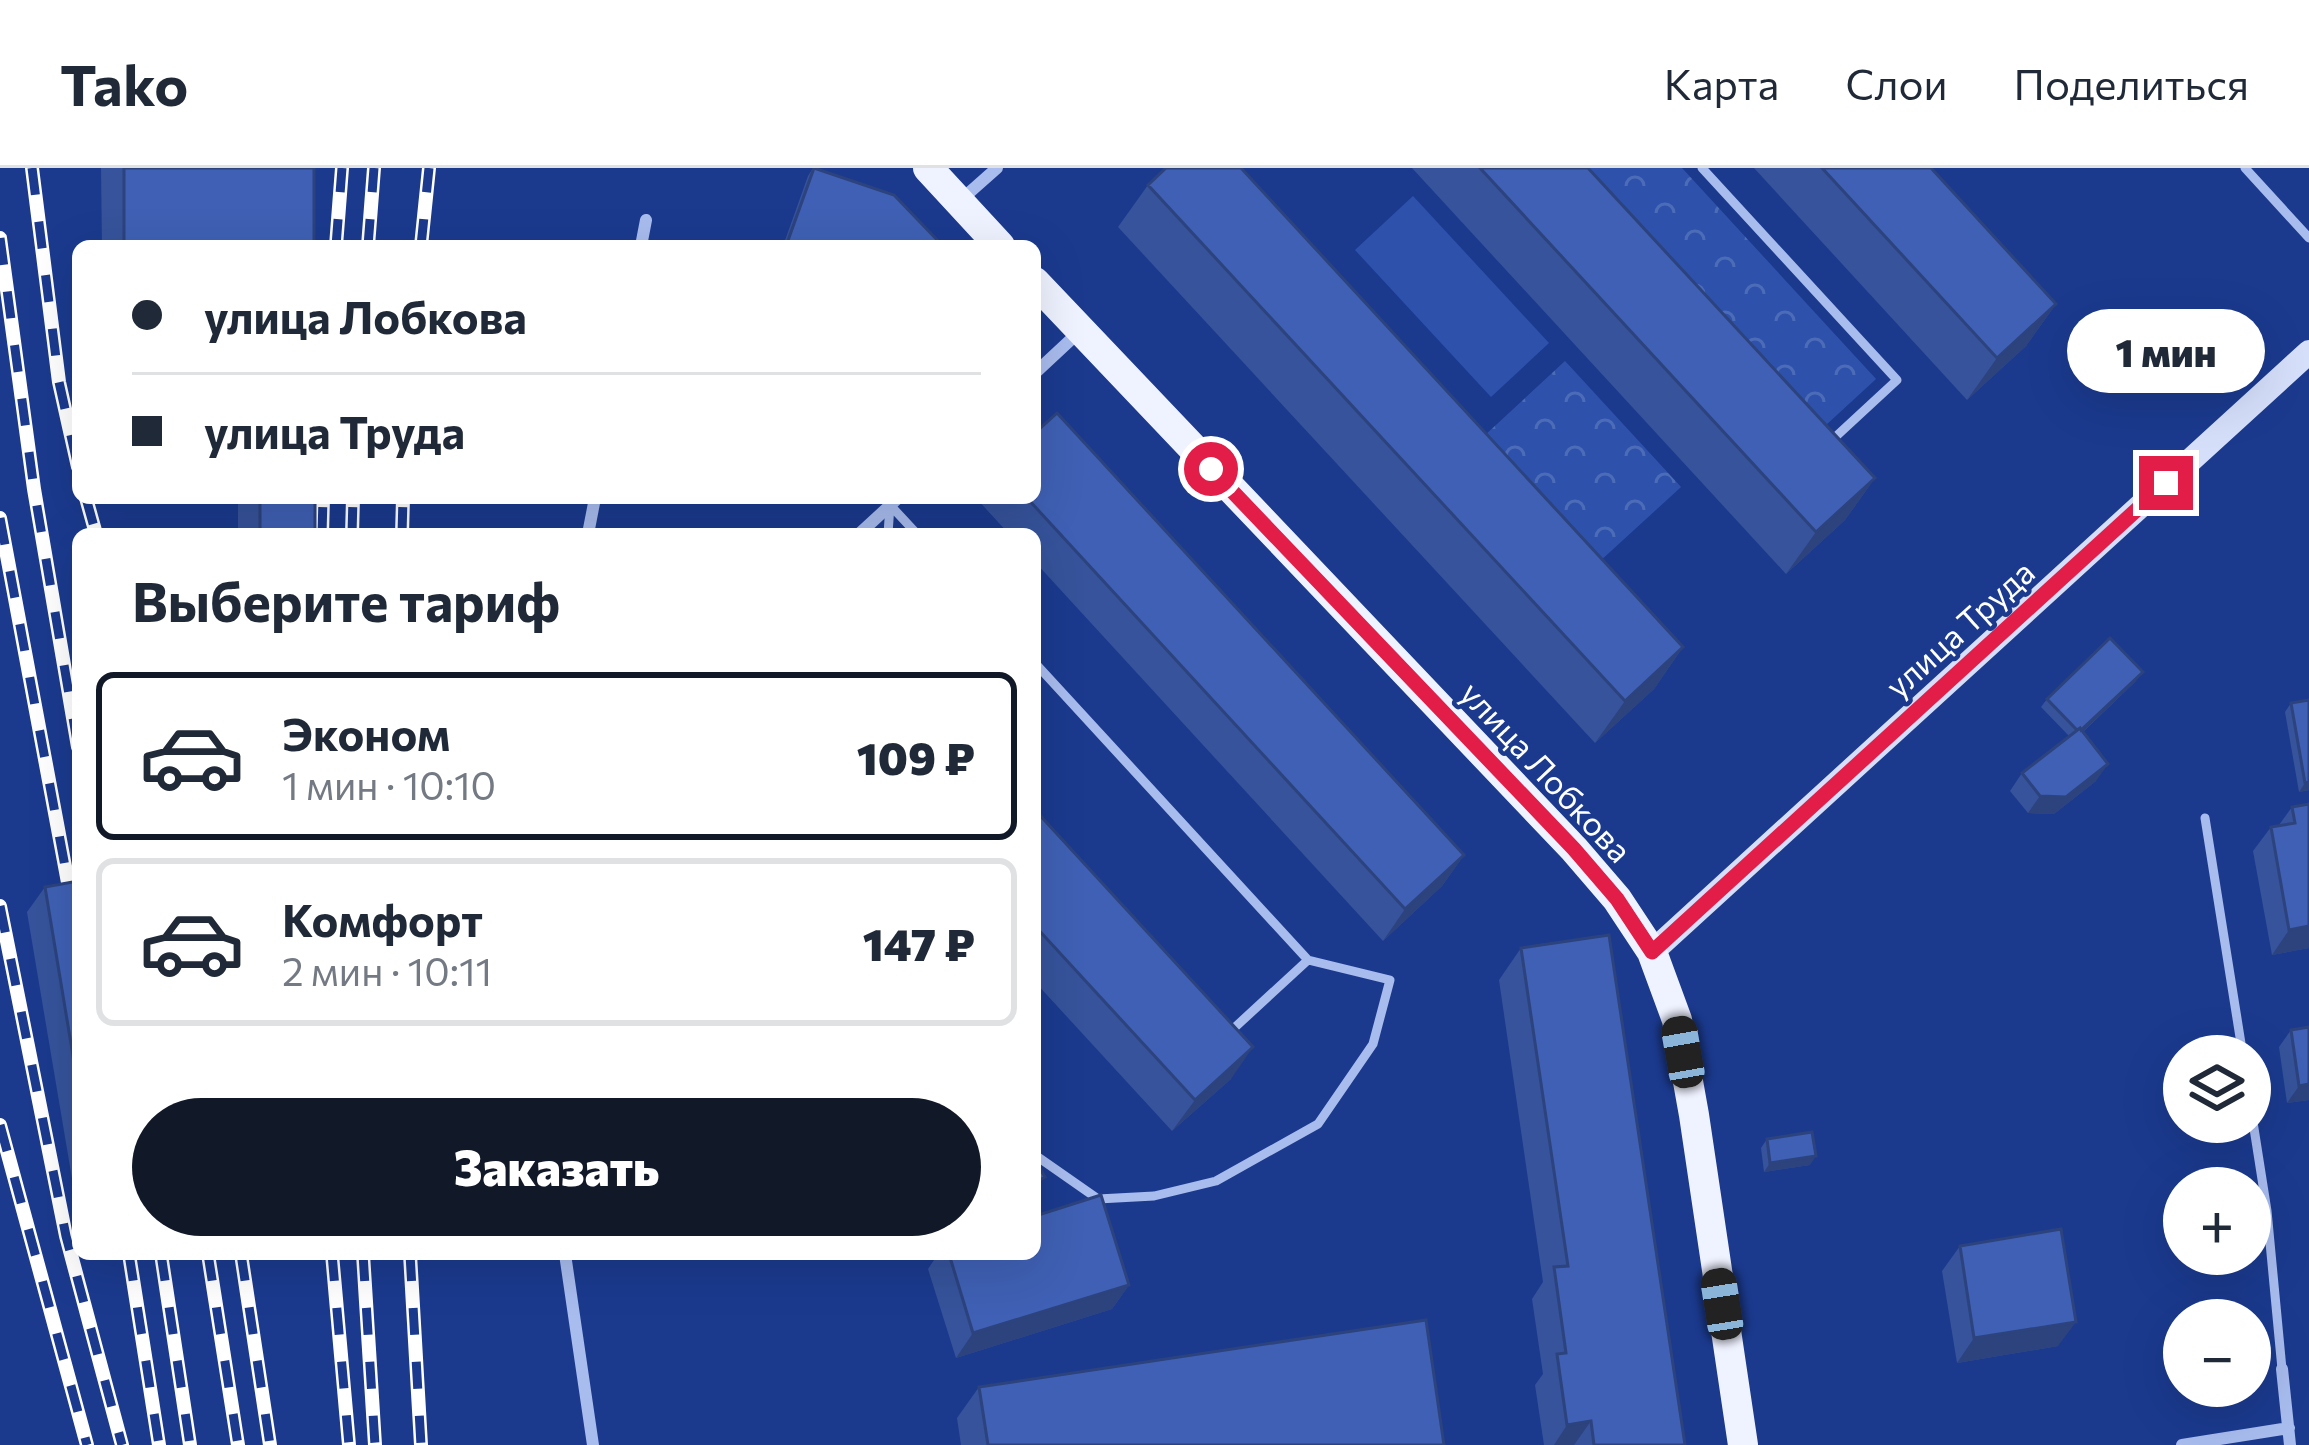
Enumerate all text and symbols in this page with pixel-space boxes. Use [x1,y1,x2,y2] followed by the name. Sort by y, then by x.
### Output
[60,48,188,118] text: Tako
[1664,57,1779,109] text: Карта
[1845,57,1948,109] text: Слои
[2014,57,2249,109] text: Поделиться
[204,288,527,343] text: улица Лобкова
[2067,309,2265,393] callout: 1 мин
[2116,327,2216,375] text: 1 мин
[204,403,465,458] text: улица Труда
[1184,442,1238,496] route start
[2139,456,2193,510] route end
[1876,550,2042,706] street label: улица Труда
[132,567,560,633] text: Выберите тариф
[1453,672,1641,870] street label: улица Лобкова
[138,702,246,810] icon: car
[282,705,450,760] text: Эконом
[857,729,975,784] text: 109 ₽
[282,760,496,808] text: 1 мин · 10:10
[138,888,246,996] icon: car
[282,891,483,946] text: Комфорт
[863,915,975,970] text: 147 ₽
[282,946,492,994] text: 2 мин · 10:11
[1659,1013,1707,1091] car
[2163,1035,2271,1407] map controls
[2163,1035,2271,1143] button: layers
[132,1098,981,1236] button: Заказать
[2163,1167,2271,1275] button: +
[1699,1266,1745,1342] car
[2163,1299,2271,1407] button: −

